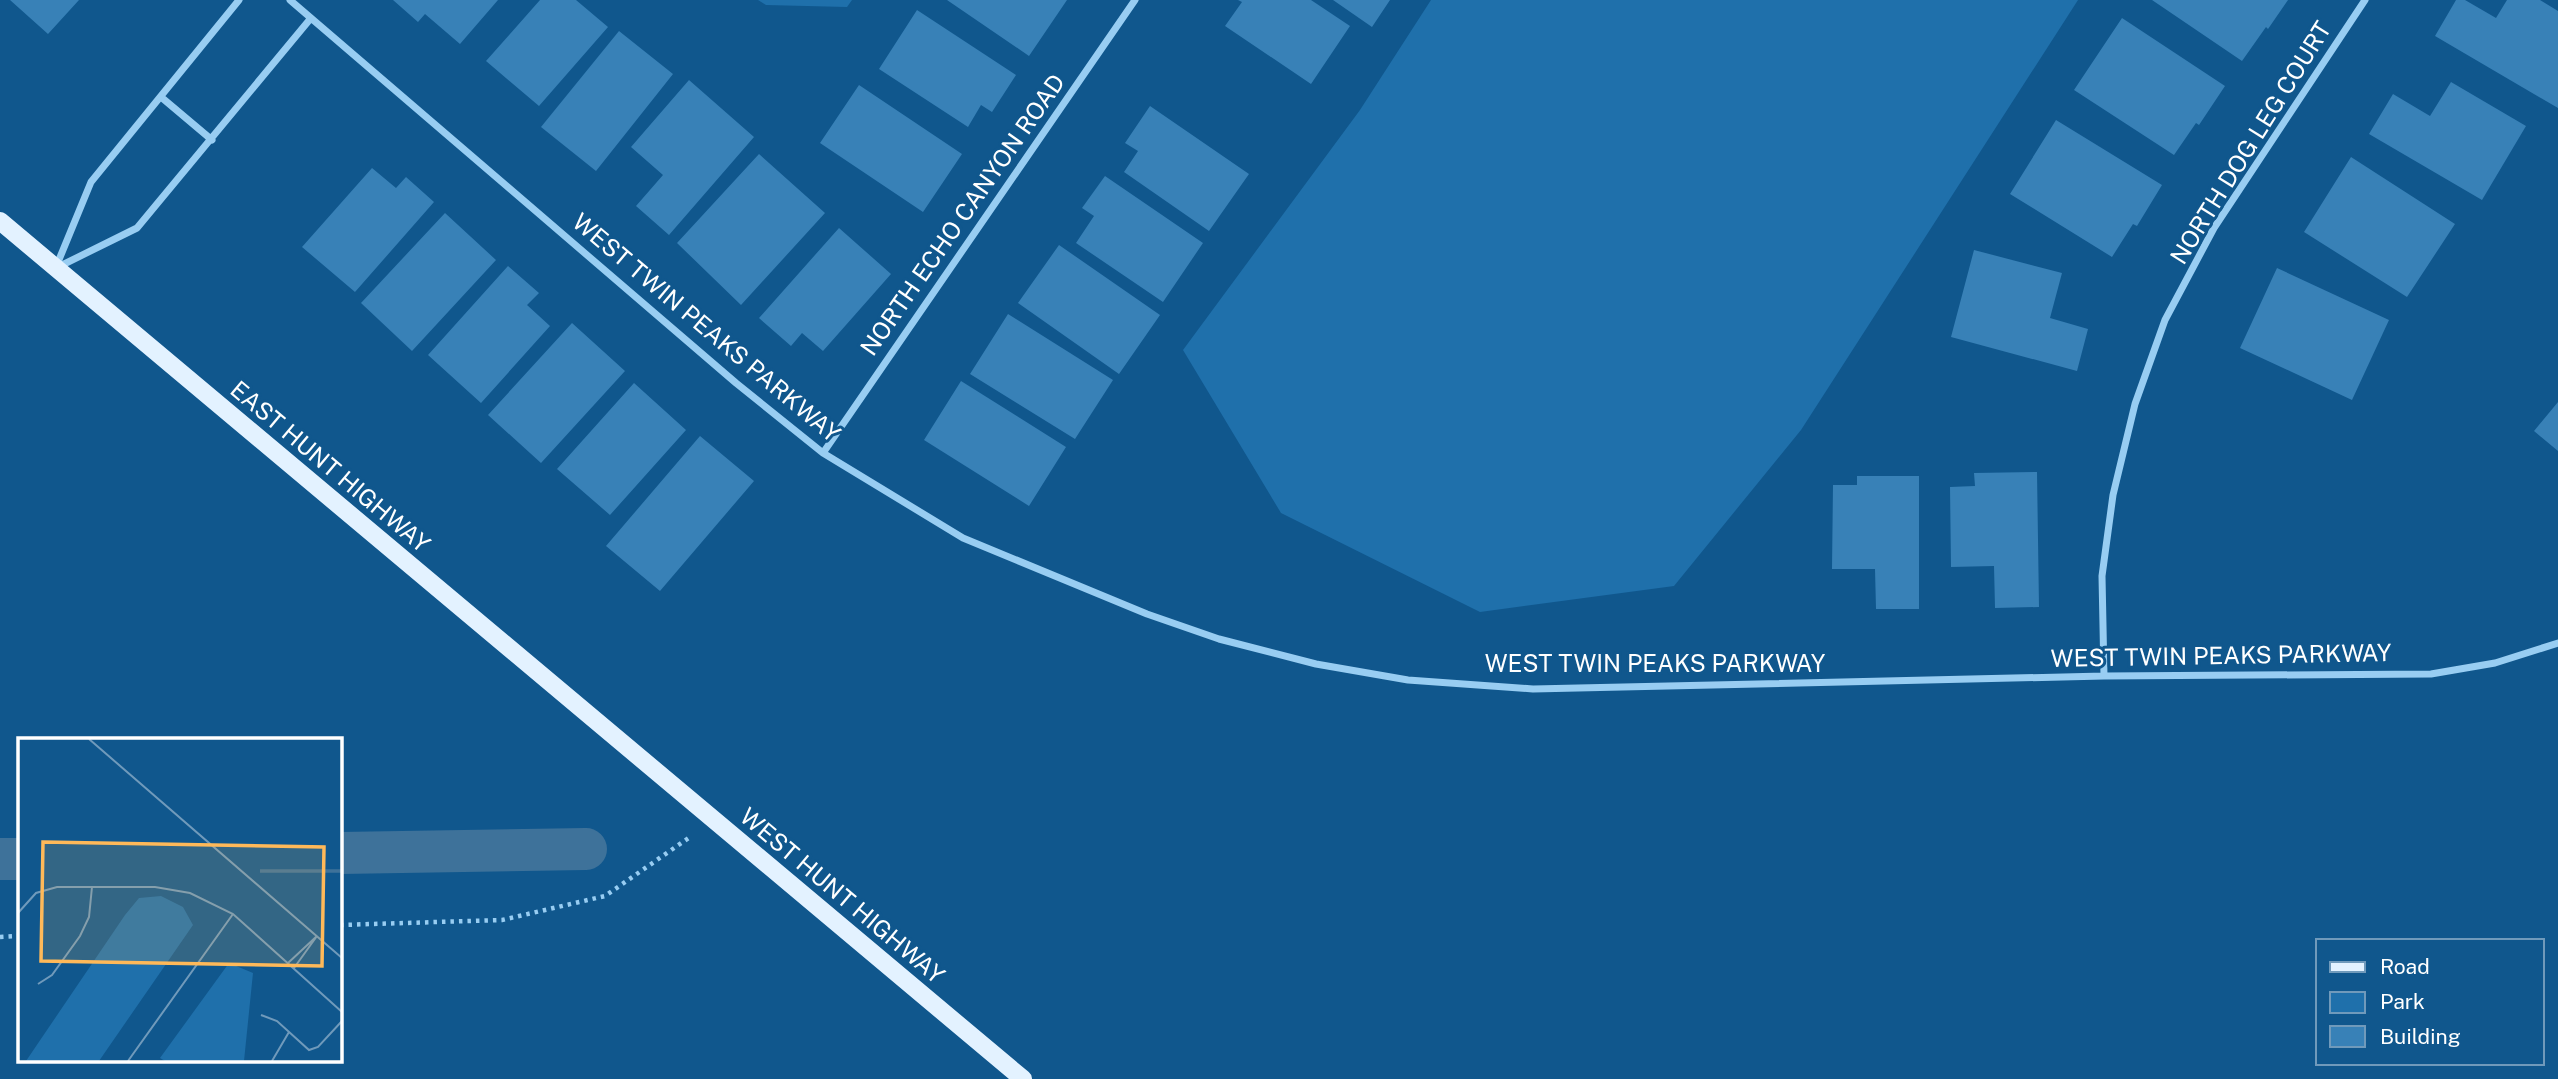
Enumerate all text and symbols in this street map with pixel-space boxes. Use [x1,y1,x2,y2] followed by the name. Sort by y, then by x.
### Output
[2164,16,2336,269] street label: NORTH DOG LEG COURT
[854,69,1070,360] street label: NORTH ECHO CANYON ROAD
[567,207,846,448] street label: WEST TWIN PEAKS PARKWAY
[225,375,436,558] street label: EAST HUNT HIGHWAY
[2050,638,2392,672] street label: WEST TWIN PEAKS PARKWAY
[1485,649,1826,677] street label: WEST TWIN PEAKS PARKWAY
[18,738,341,1062] inset map
[735,802,951,989] street label: WEST HUNT HIGHWAY
[2316,939,2544,1065] legend
[2380,954,2430,979] text: Road
[2380,989,2425,1014] text: Park
[2380,1024,2461,1049] text: Building

